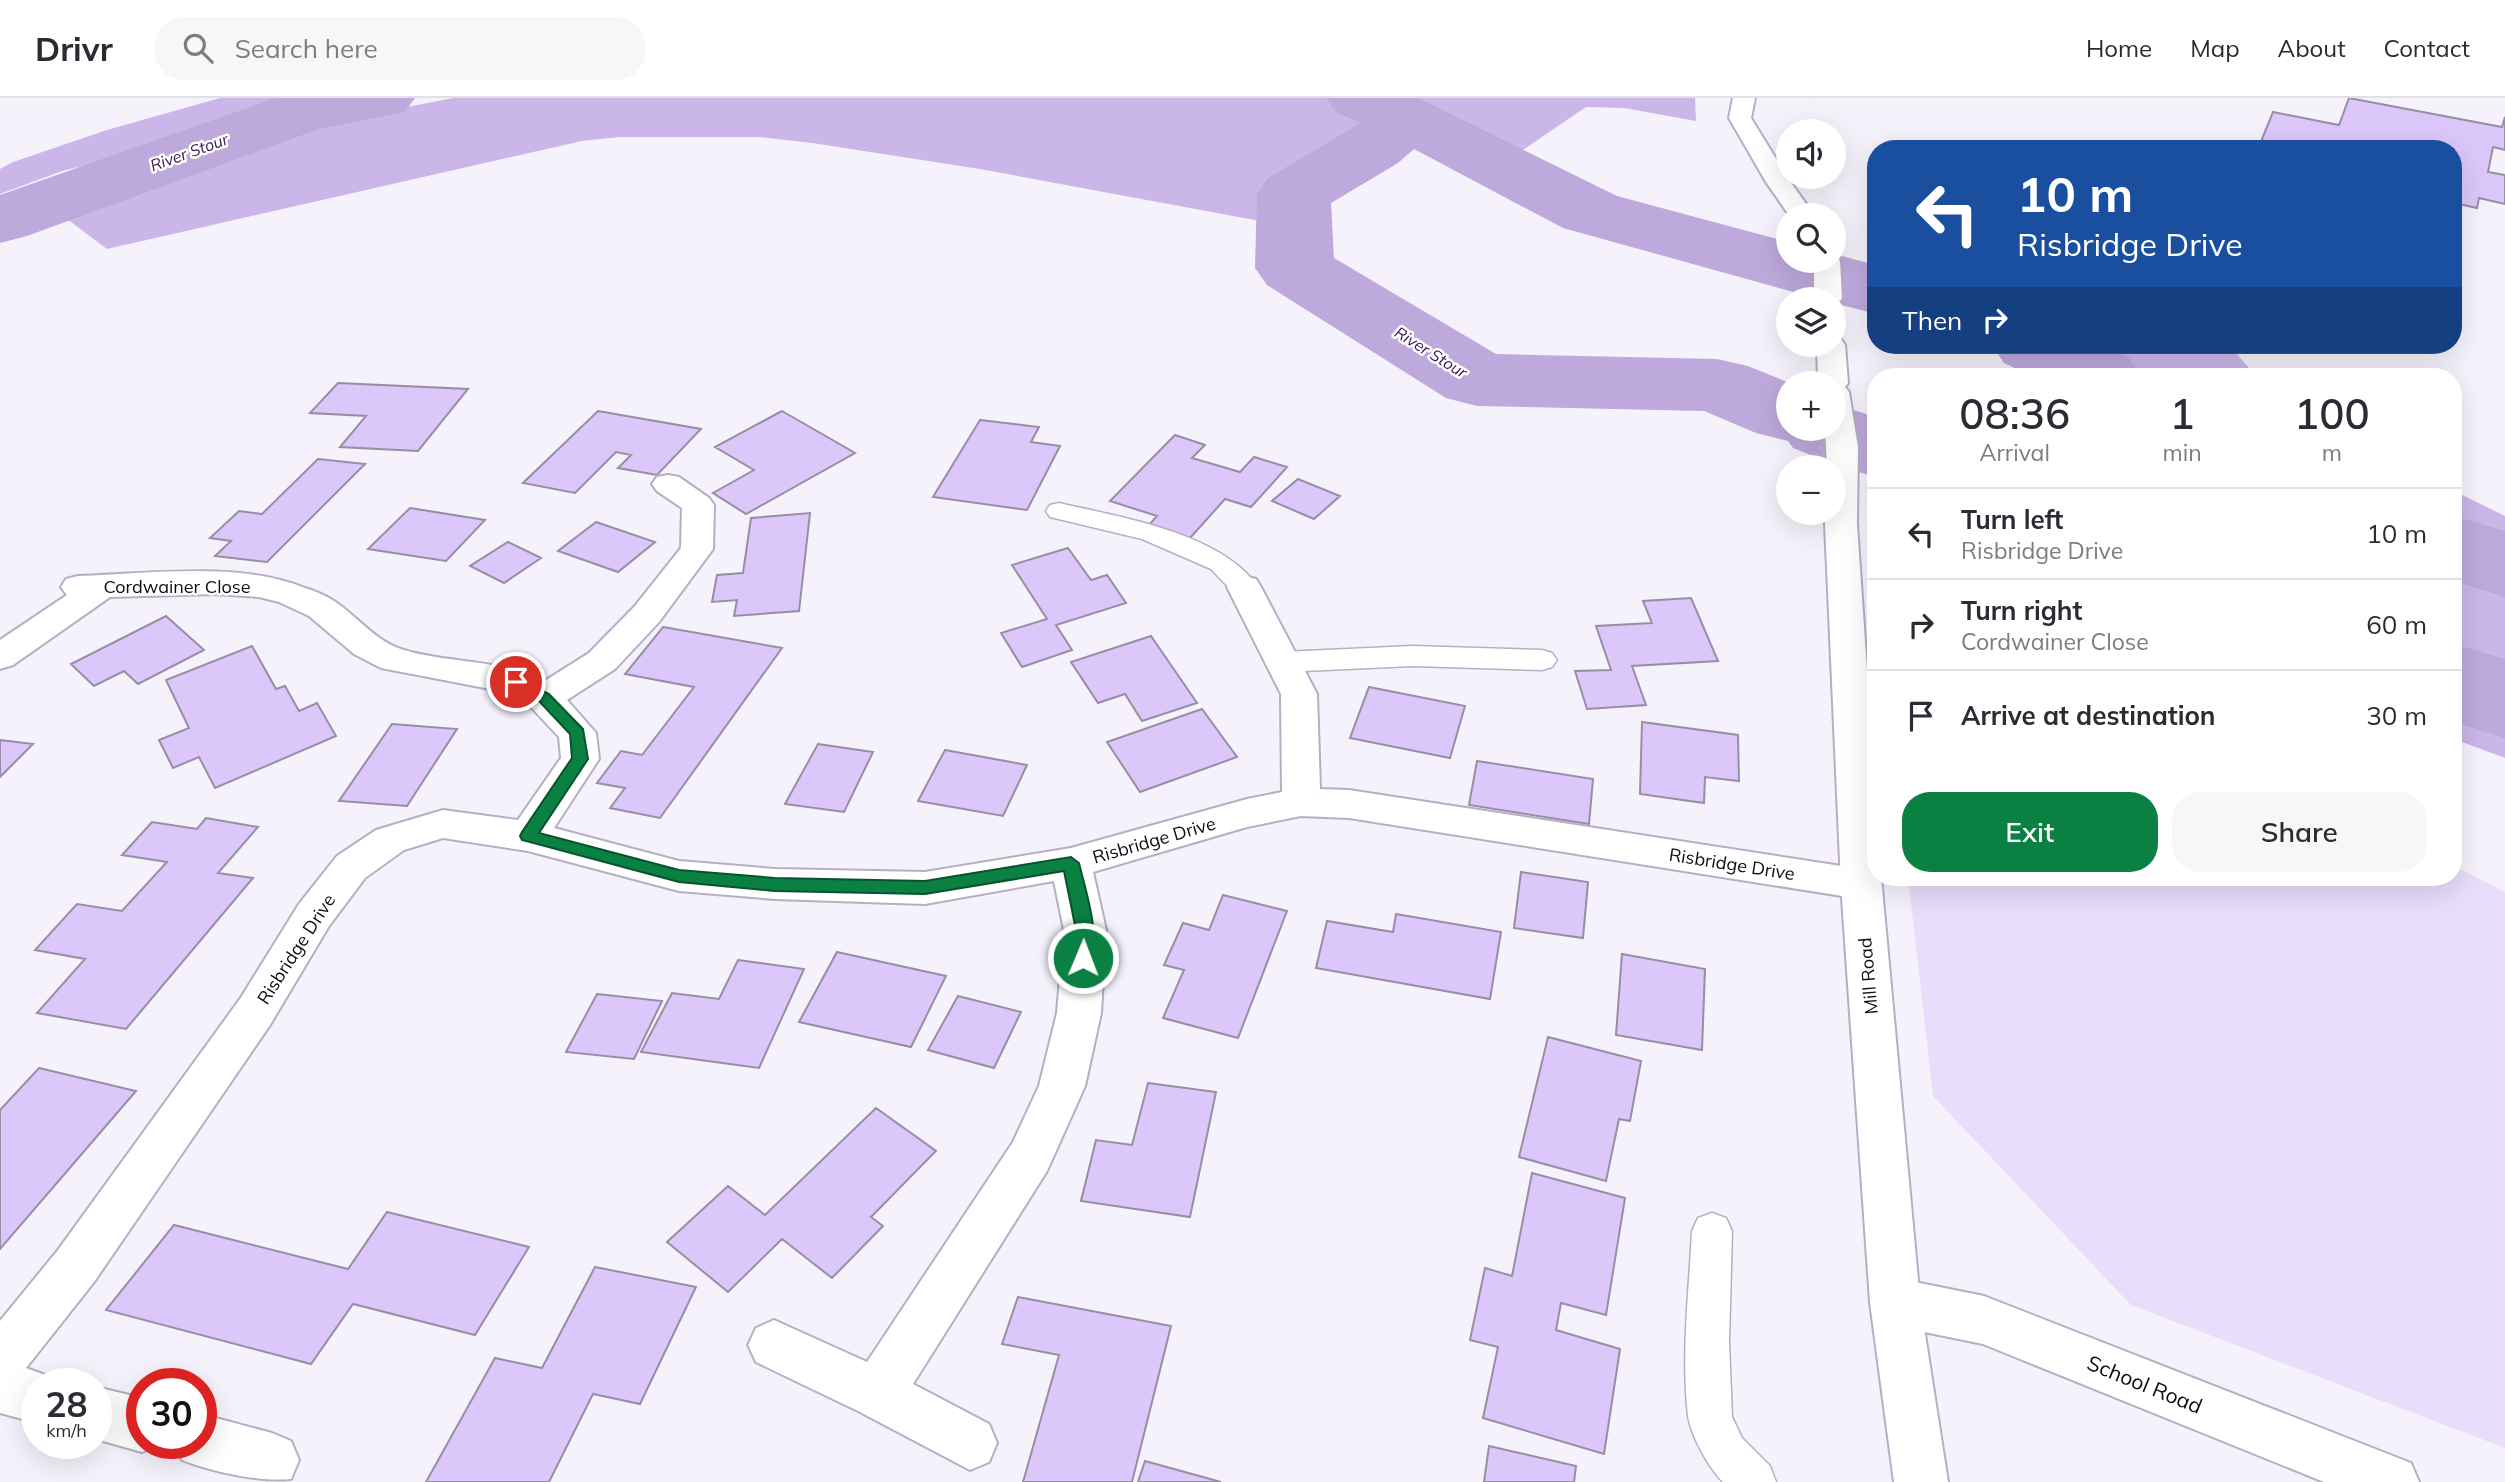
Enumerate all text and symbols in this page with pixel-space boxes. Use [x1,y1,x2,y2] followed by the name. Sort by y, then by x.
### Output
[155,17,645,80] search box
[35,28,113,69] text: Drivr
[179,29,217,67] icon: search
[235,32,378,65] text: Search here
[2086,33,2152,63] text: Home
[2190,33,2240,63] text: Map
[2278,33,2346,63] text: About
[2384,33,2470,63] text: Contact
[1776,119,1846,525] map controls
[1776,119,1846,189] button: sound
[147,128,232,175] water label: River Stour
[2017,163,2133,224] text: 10 m
[1902,168,1993,259] icon: left
[1776,203,1846,273] button: search
[2017,224,2243,264] text: Risbridge Drive
[1776,287,1846,357] button: layers
[1976,301,2014,339] icon: right
[1902,304,1962,337] text: Then
[1391,322,1472,383] water label: River Stour
[1776,371,1846,441] button: +
[1959,387,2070,440] text: 08:36
[2169,387,2195,440] text: 1
[2294,387,2370,440] text: 100
[1980,438,2050,467] text: Arrival
[2162,438,2202,467] text: min
[2322,438,2342,467] text: m
[1776,455,1846,525] button: −
[1961,503,2063,536] text: Turn left
[1902,515,1940,553] icon: left
[2366,517,2427,550] text: 10 m
[1961,536,2123,565] text: Risbridge Drive
[104,575,250,598] street label: Cordwainer Close
[1961,594,2082,627] text: Turn right
[1902,606,1940,644] icon: right
[2366,608,2427,641] text: 60 m
[1961,627,2149,656] text: Cordwainer Close
[486,652,546,712] pin
[497,663,535,701] icon: arrive
[1902,697,1940,735] icon: arrive
[1961,699,2216,732] text: Arrive at destination
[2366,699,2427,732] text: 30 m
[1902,792,2158,872] button: Exit
[2172,792,2427,872] button: Share
[1090,811,1218,869] street label: Risbridge Drive
[1668,843,1796,885] street label: Risbridge Drive
[252,890,340,1008] street label: Risbridge Drive
[1046,921,1120,995] position arrow
[1853,937,1883,1015] street label: Mill Road
[2084,1349,2206,1419] street label: School Road
[126,1368,217,1459] speed limit sign: 30
[45,1382,88,1426] text: 28
[46,1419,87,1442] text: km/h

